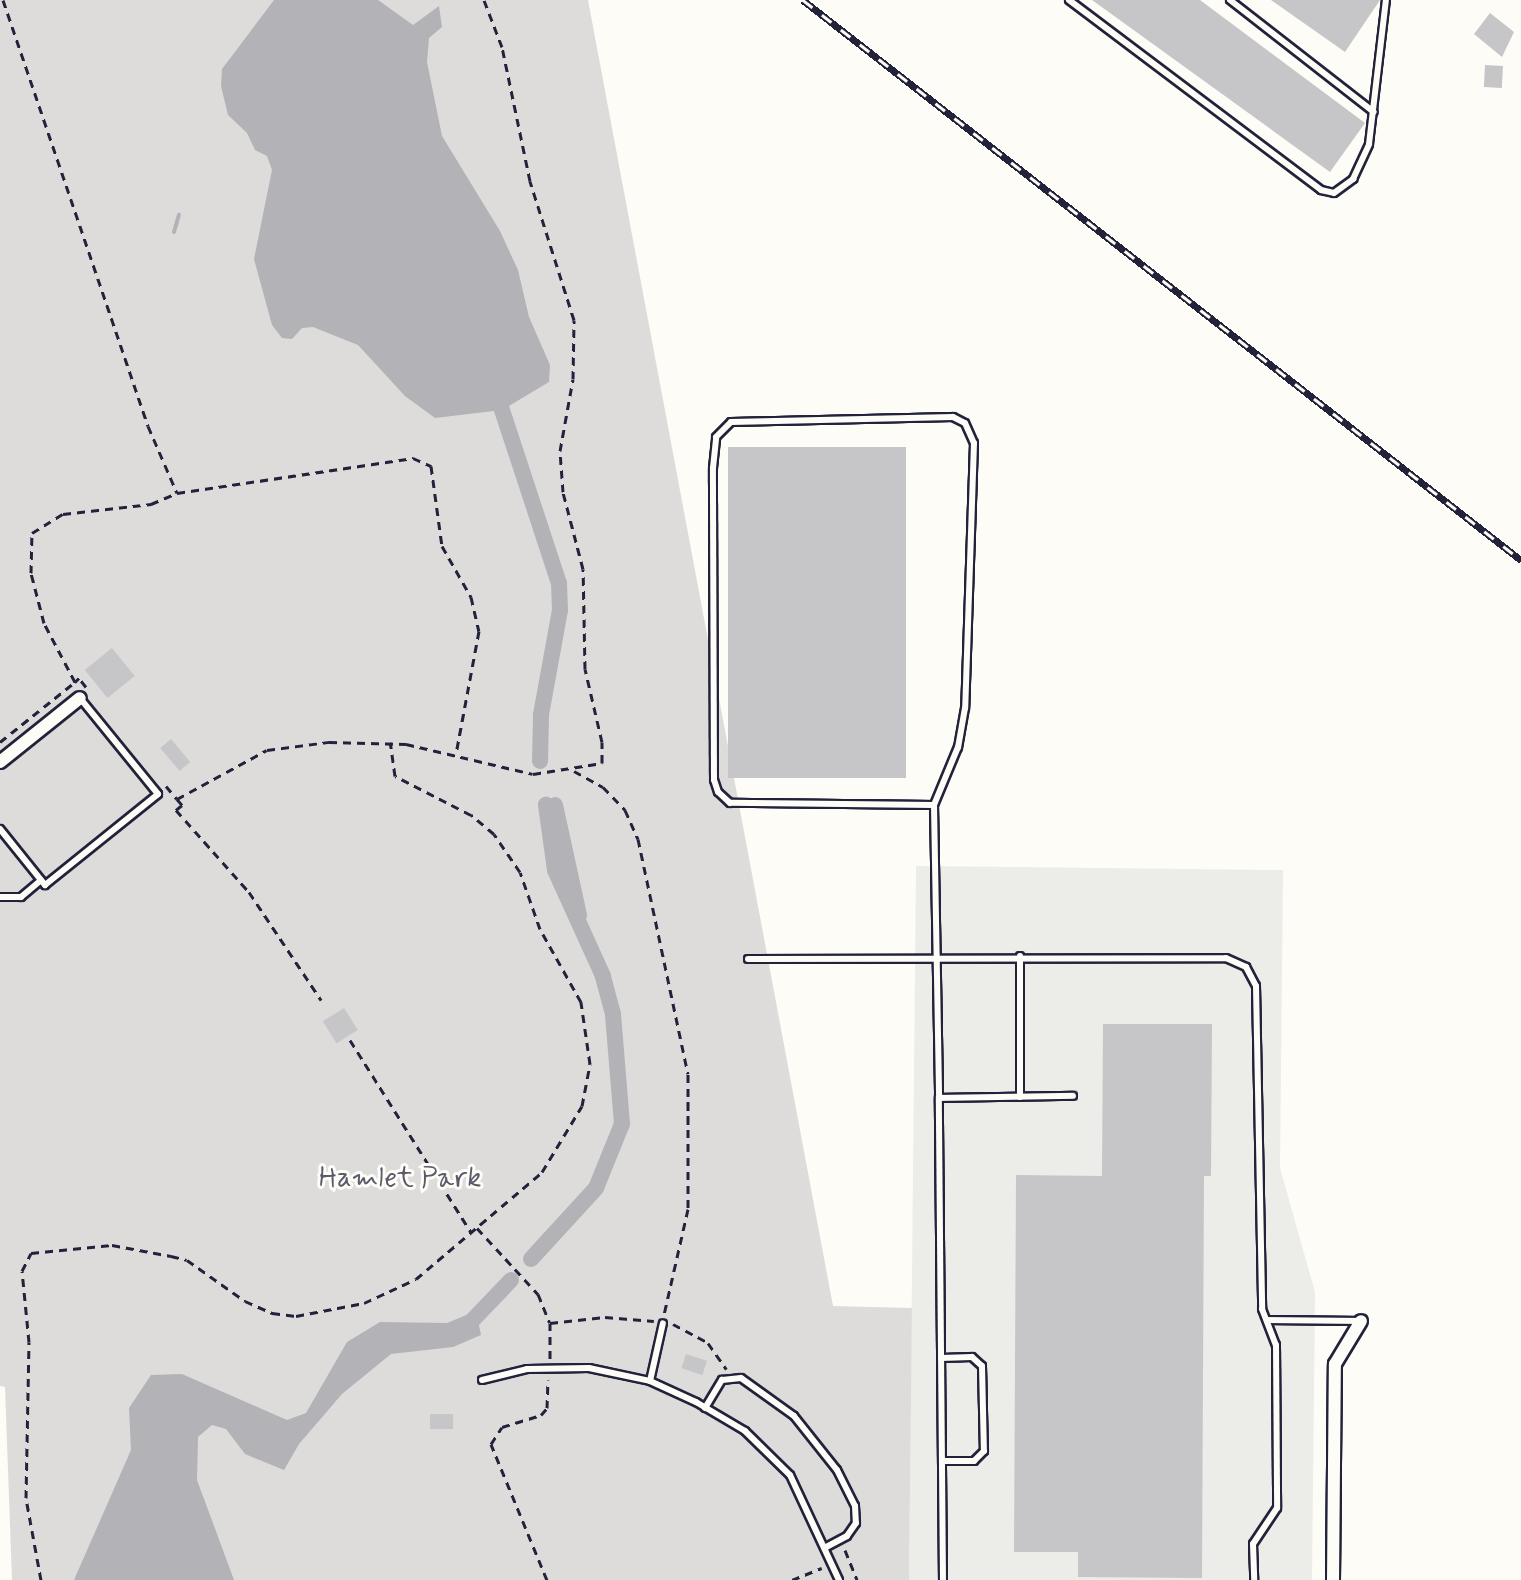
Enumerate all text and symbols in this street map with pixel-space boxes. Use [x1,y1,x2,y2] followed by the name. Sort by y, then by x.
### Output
[321,1162,479,1196] park label: Hamlet Park

